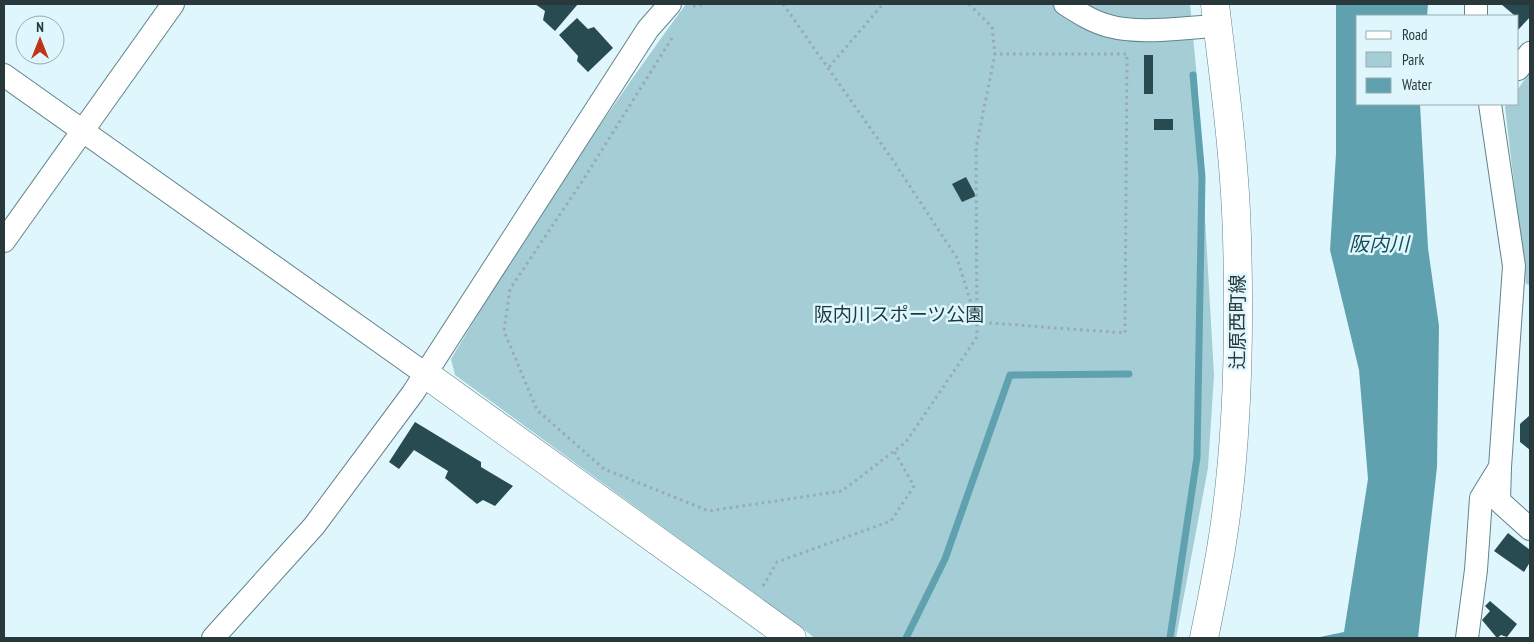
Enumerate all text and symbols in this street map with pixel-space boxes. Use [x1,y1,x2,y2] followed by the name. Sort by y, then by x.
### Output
[15,15,65,65] north arrow
[1356,15,1519,105] legend
[36,18,44,36] text: N
[1402,25,1428,44] text: Road
[1402,50,1424,69] text: Park
[1402,75,1433,94] text: Water
[1349,231,1411,257] water label: 阪内川
[1225,274,1249,370] street label: 辻原西町線
[814,302,984,326] park label: 阪内川スポーツ公園

